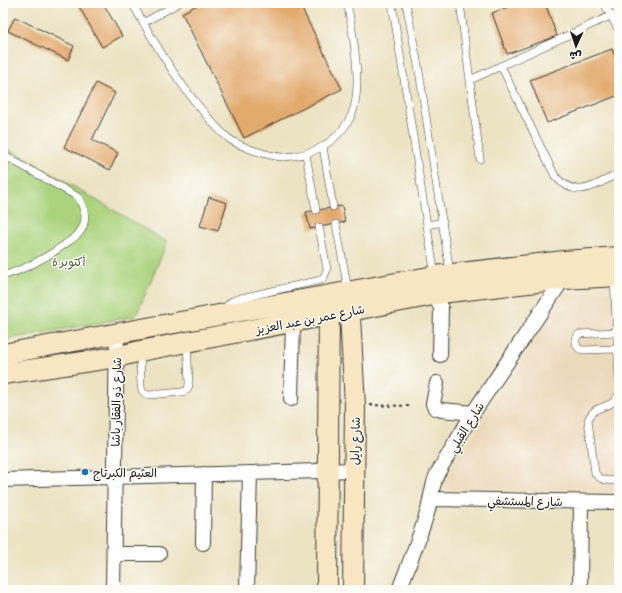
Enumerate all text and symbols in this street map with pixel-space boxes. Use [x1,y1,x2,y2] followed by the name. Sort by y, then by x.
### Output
[556,26,596,66] north arrow
[569,49,582,63] text: ش
[52,253,86,270] park label: 6 أكتوبر
[253,300,366,339] street label: شارع عمر بن عبد العزيز
[107,357,126,447] street label: شارع ذو الفقار باشا
[444,399,491,457] street label: شارع القبلي
[346,417,365,465] street label: شارع رايل
[93,464,157,482] place label: العثيم الكبرتاج
[80,467,90,477] marker: العثيم الكبرتاج
[487,492,563,513] street label: شارع المستشفي

